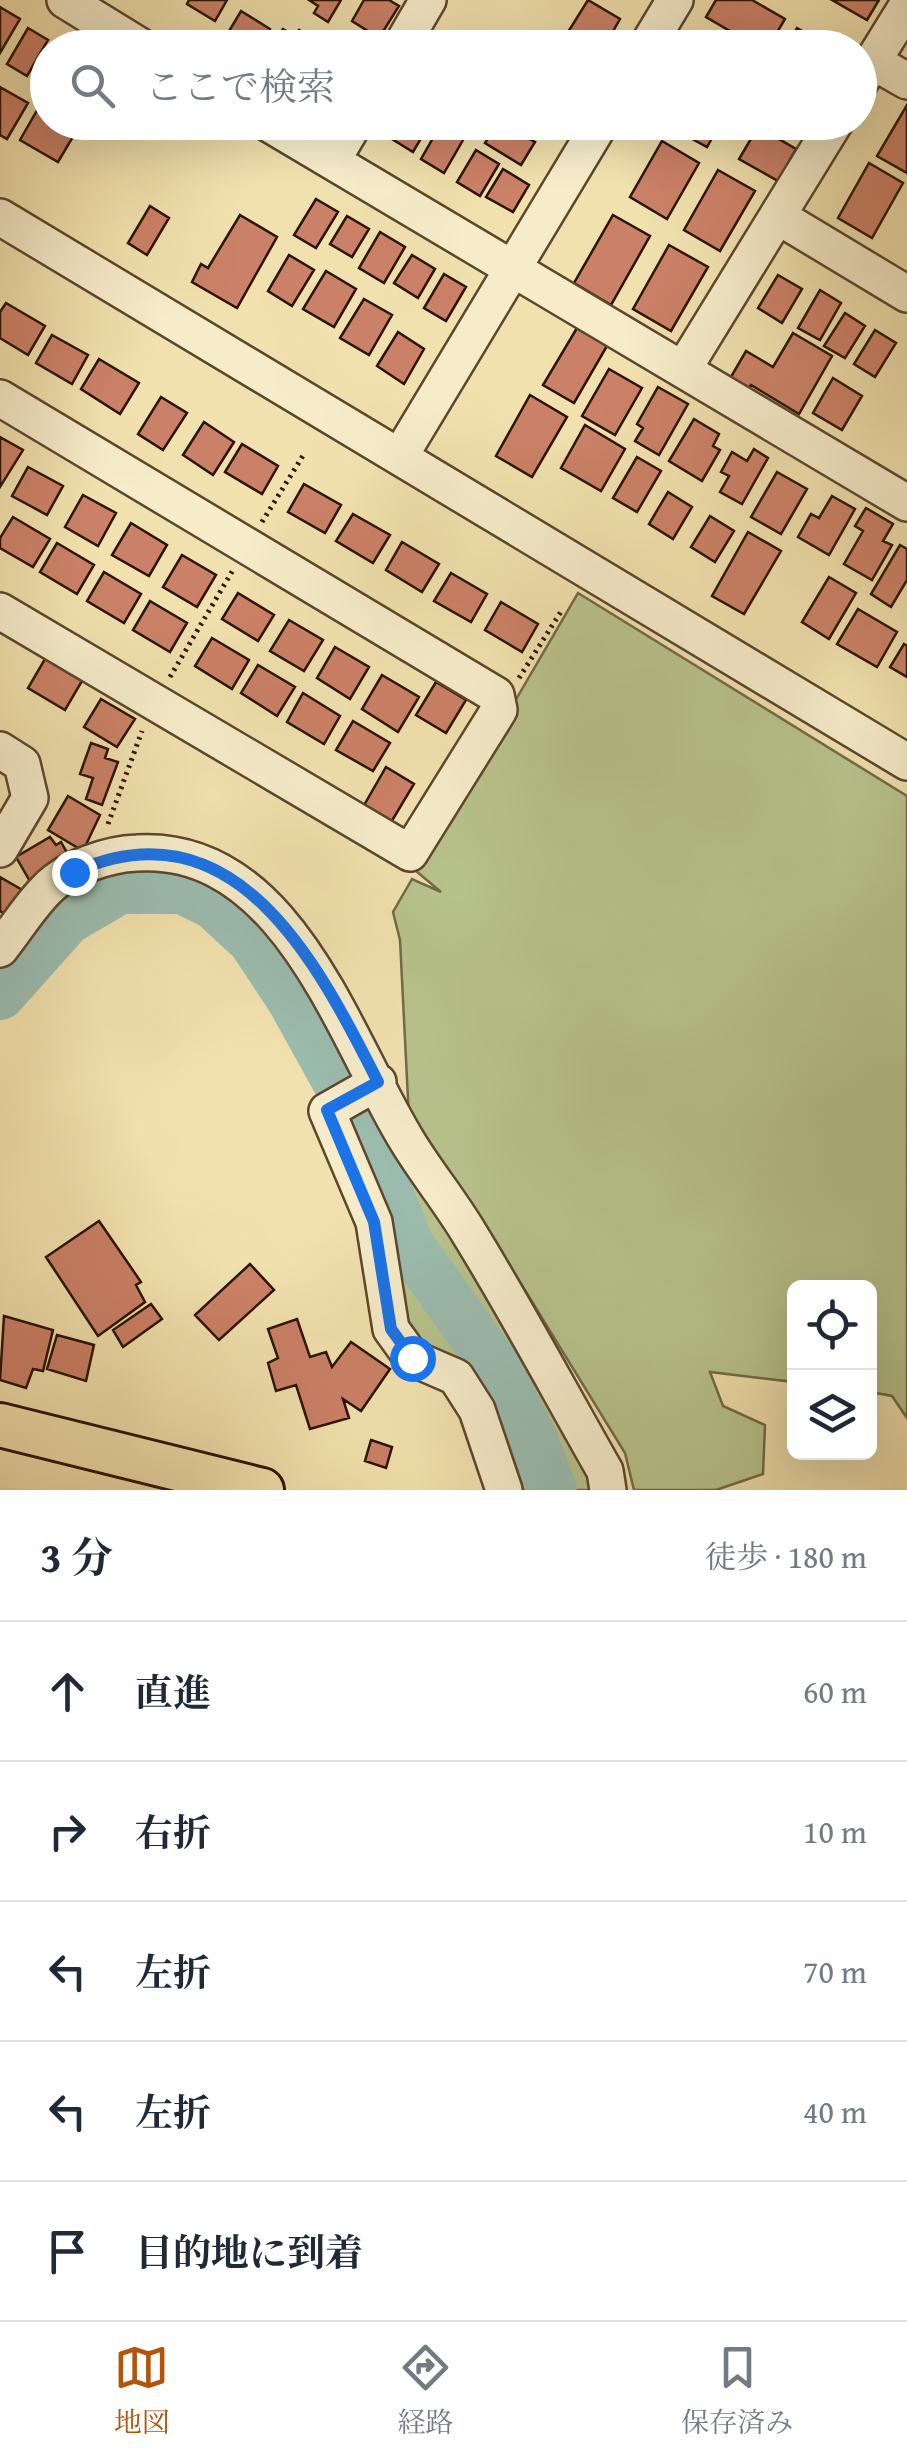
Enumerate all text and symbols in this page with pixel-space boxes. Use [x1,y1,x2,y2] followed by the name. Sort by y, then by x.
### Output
[30,30,877,140] search box
[65,58,120,113] icon: search
[145,58,335,114] text: ここで検索
[52,850,98,896] route end
[787,1280,877,1460] map controls
[787,1280,877,1370] button: locate
[390,1336,436,1382] route start
[787,1370,877,1460] button: layers
[40,1526,113,1587] text: 3 分
[704,1533,867,1580] text: 徒歩 · 180 m
[40,1664,95,1719] icon: ahead
[135,1664,211,1720] text: 直進
[803,1668,867,1715] text: 60 m
[40,1804,95,1859] icon: right
[135,1804,211,1860] text: 右折
[803,1808,867,1855] text: 10 m
[40,1944,95,1999] icon: left
[135,1944,211,2000] text: 左折
[803,1948,867,1995] text: 70 m
[40,2084,95,2139] icon: left
[135,2084,211,2140] text: 左折
[803,2088,867,2135] text: 40 m
[40,2224,95,2279] icon: arrive
[135,2224,363,2280] text: 目的地に到着
[114,2340,170,2442] tab: 地図
[397,2340,453,2442] tab: 経路
[681,2340,793,2442] tab: 保存済み

